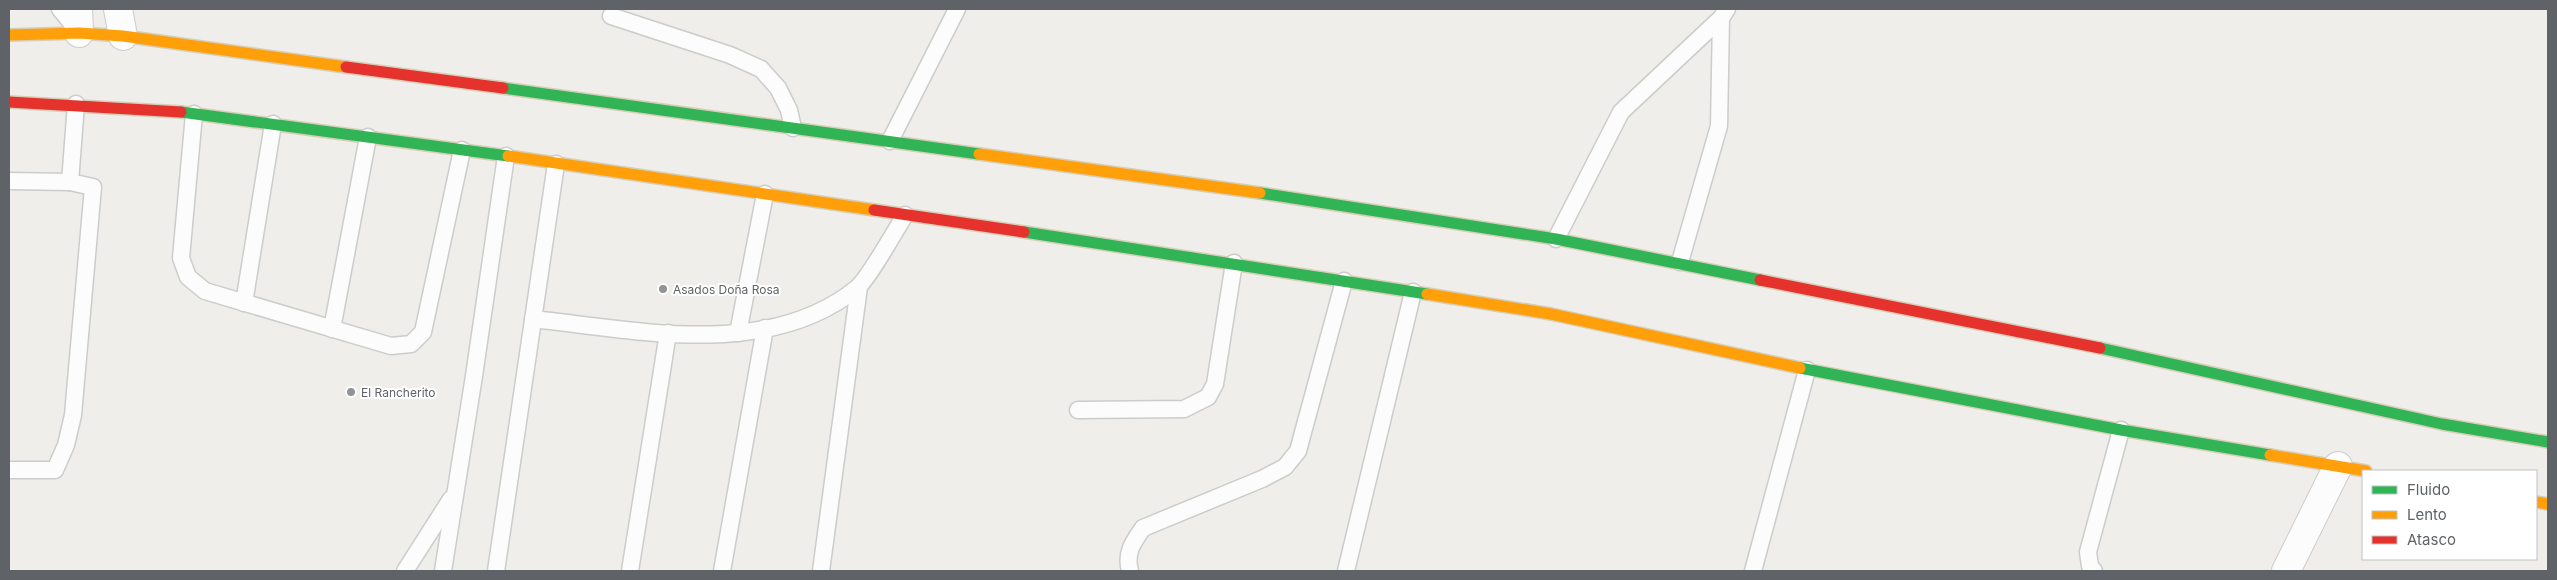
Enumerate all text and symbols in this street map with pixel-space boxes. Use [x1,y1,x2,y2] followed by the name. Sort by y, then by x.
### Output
[673,282,779,297] place label: Asados Doña Rosa
[657,283,669,295] marker: Asados Doña Rosa
[361,385,436,400] place label: El Rancherito
[345,386,357,398] marker: El Rancherito
[2362,470,2537,560] legend
[2407,480,2450,499] text: Fluido
[2407,505,2447,524] text: Lento
[2407,530,2456,549] text: Atasco

